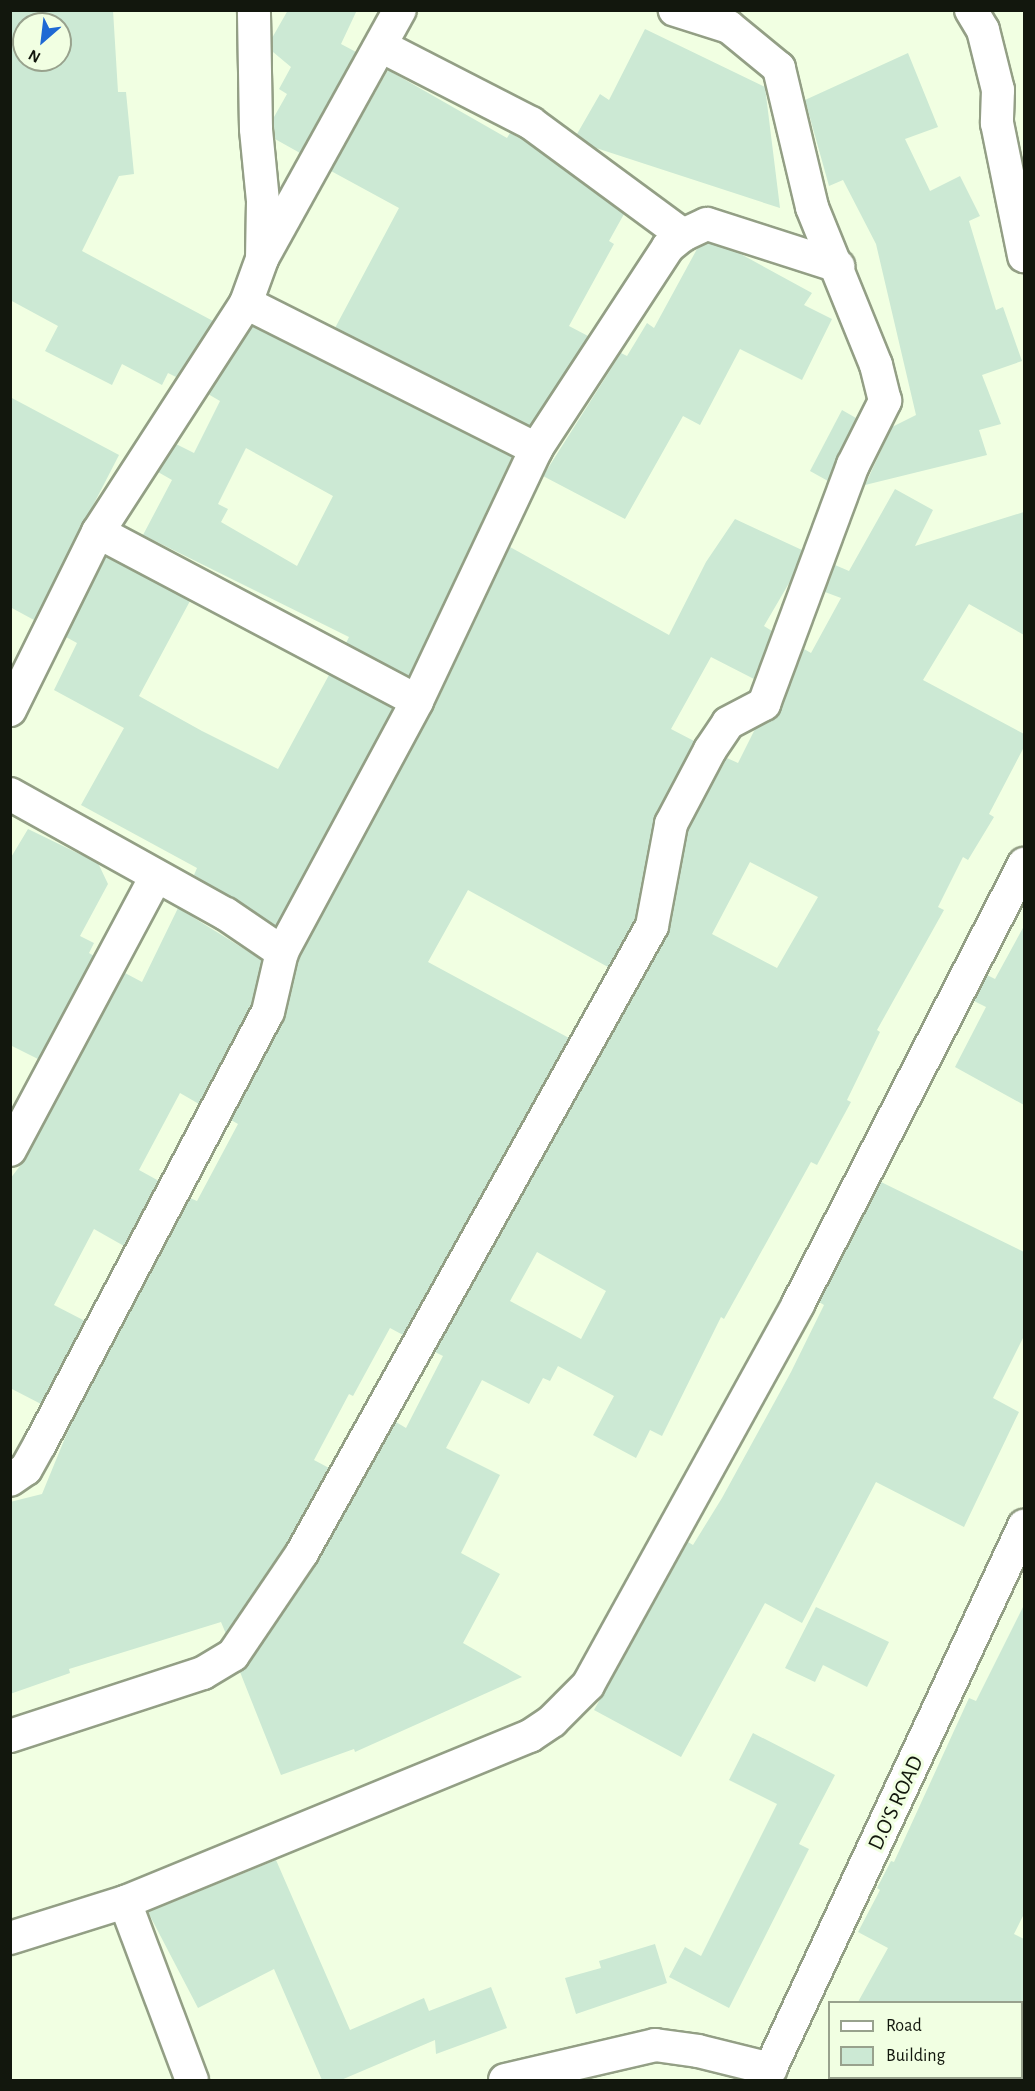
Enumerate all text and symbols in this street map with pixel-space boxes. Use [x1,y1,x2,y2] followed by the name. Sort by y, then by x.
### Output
[12,12,72,72] north arrow
[26,46,43,66] text: N
[863,1752,929,1854] street label: D.O'S ROAD
[828,2001,1023,2079] legend
[886,2017,922,2035] text: Road
[886,2047,945,2065] text: Building

